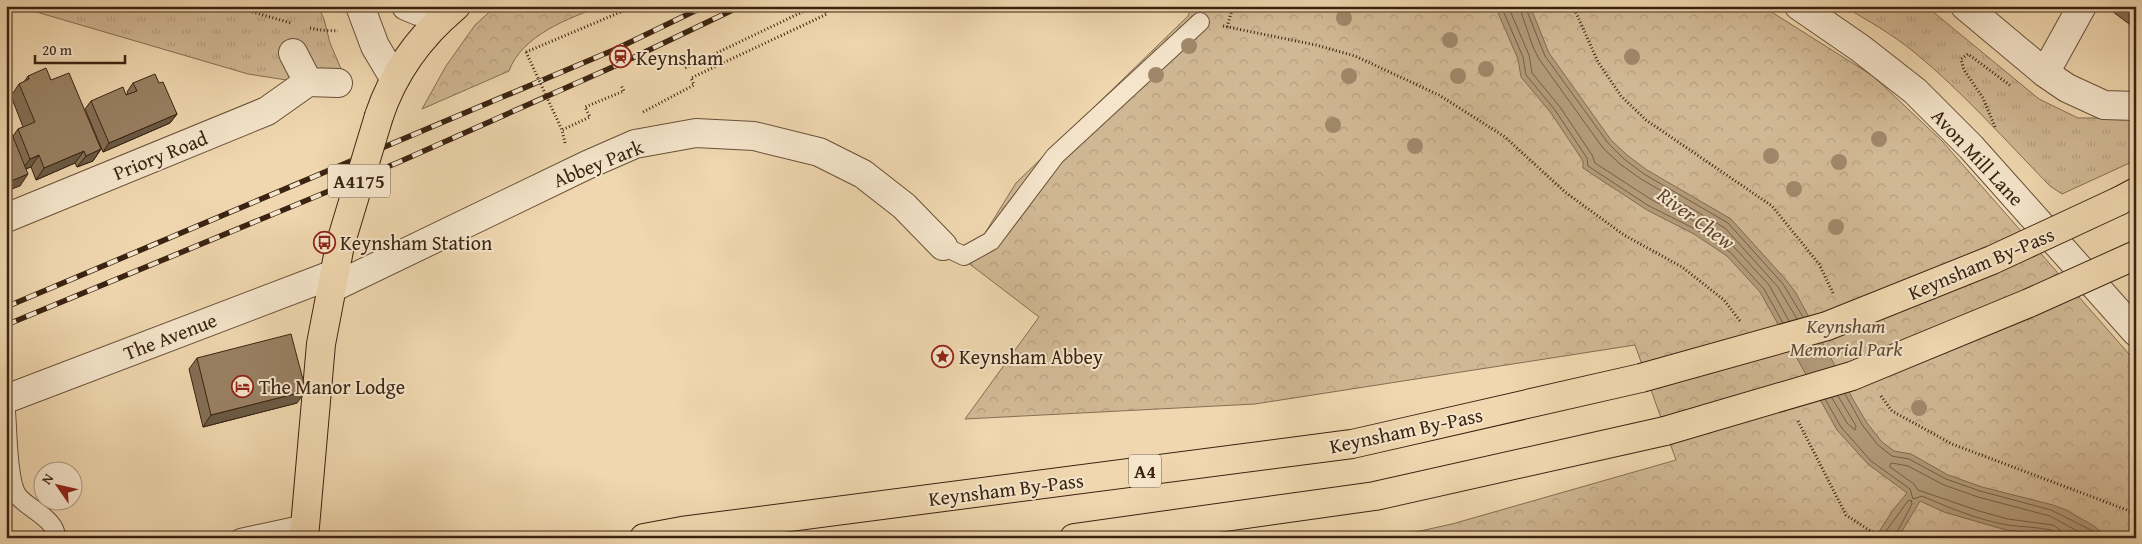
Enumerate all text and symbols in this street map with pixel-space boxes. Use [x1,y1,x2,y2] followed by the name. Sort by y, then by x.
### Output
[35,32,125,64] scale bar
[42,39,73,60] text: 20 m
[636,43,724,72] place label: Keynsham
[608,45,632,69] station icon: Keynsham
[1925,102,2031,212] street label: Avon Mill Lane
[109,123,212,187] street label: Priory Road
[548,131,648,194] street label: Abbey Park
[328,165,390,198] road number: A4175
[1650,179,1742,257] water label: River Chew
[1904,219,2059,307] street label: Keynsham By-Pass
[340,228,492,257] place label: Keynsham Station
[312,230,336,254] bus stop icon: Keynsham Station
[119,305,221,367] street label: The Avenue
[1790,311,1903,363] park label: Keynsham Memorial Park
[959,342,1103,371] place label: Keynsham Abbey
[931,344,955,368] place icon: Keynsham Abbey
[259,372,405,401] place label: The Manor Lodge
[231,374,255,398] hotel icon: The Manor Lodge
[1327,400,1485,460] street label: Keynsham By-Pass
[1129,454,1161,488] road number: A4
[32,462,82,512] north arrow
[927,465,1085,513] street label: Keynsham By-Pass
[36,469,58,488] text: N

